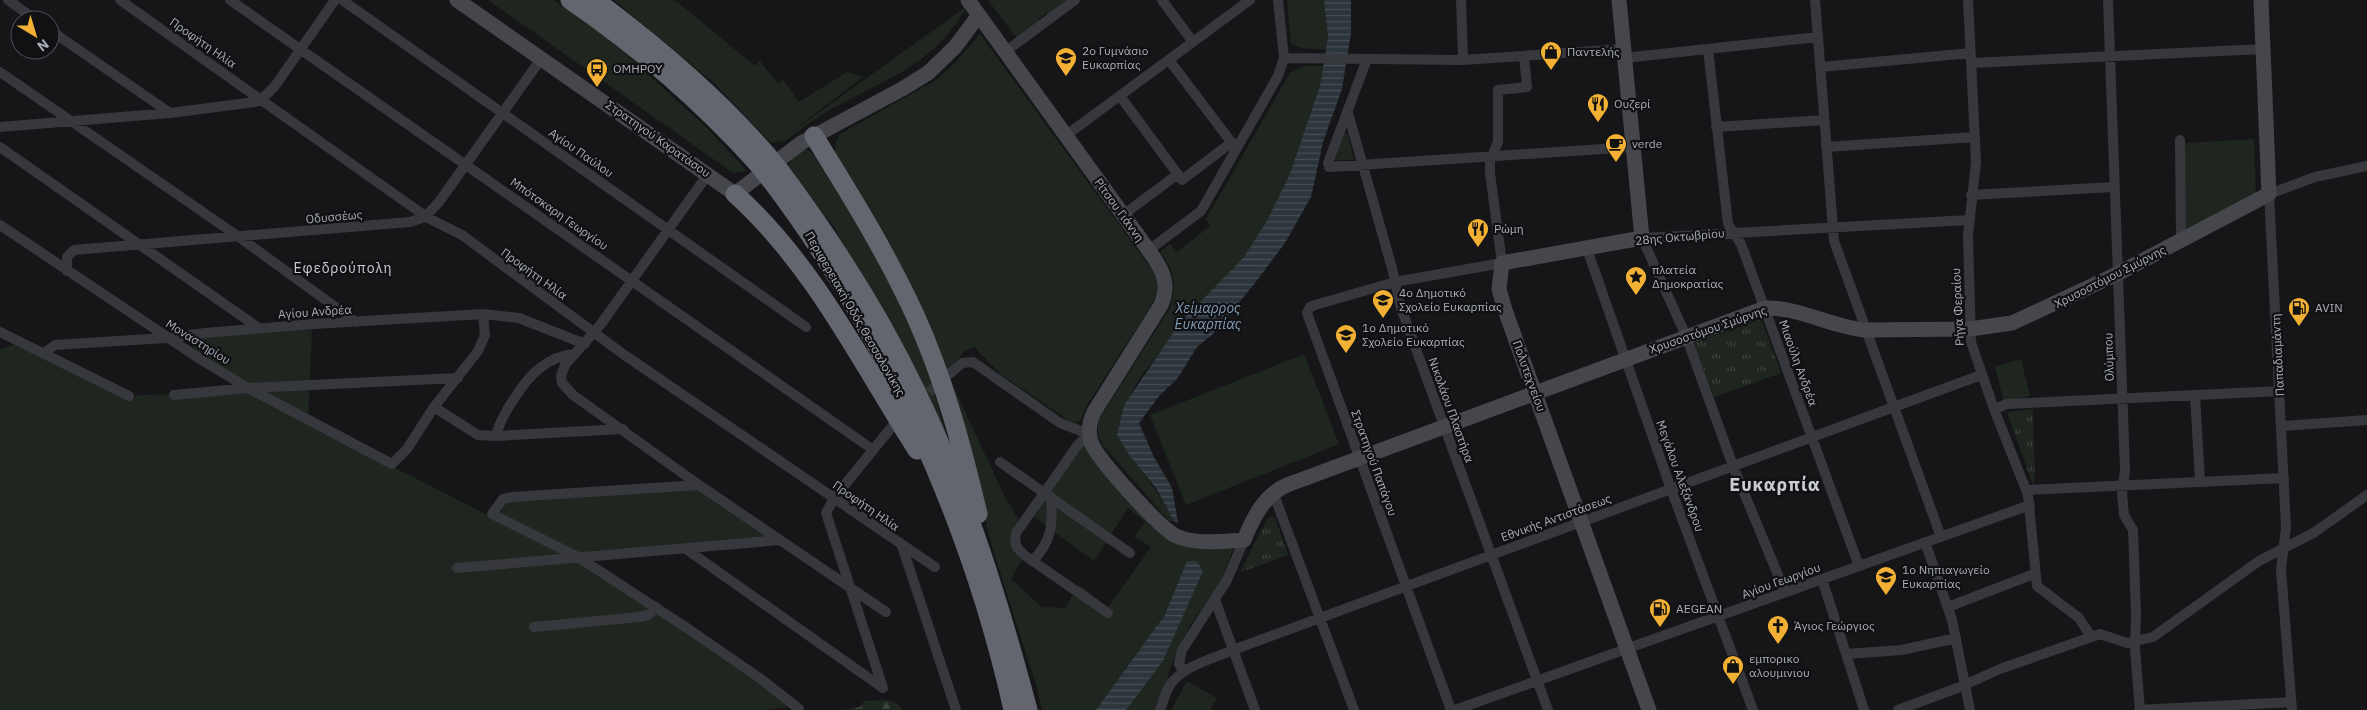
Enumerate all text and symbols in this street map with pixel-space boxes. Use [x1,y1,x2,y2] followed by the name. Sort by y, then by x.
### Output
[10,10,60,60] north arrow
[167,14,240,71] street label: Προφήτη Ηλία
[33,35,53,55] text: N
[1539,40,1563,71] shop icon: Παντελής
[1082,43,1149,72] place label: 2ο Γυμνάσιο Ευκαρπίας
[1567,44,1620,59] place label: Παντελής
[1054,46,1078,77] school or university icon: 2ο Γυμνάσιο Ευκαρπίας
[585,57,609,88] bus stop icon: ΟΜΗΡΟΥ
[613,61,662,76] place label: ΟΜΗΡΟΥ
[1586,92,1610,123] restaurant icon: Ουζερί
[1614,96,1651,111] place label: Ουζερί
[603,97,713,180] street label: Στρατηγού Καρατάσου
[546,125,617,180] street label: Αγίου Παύλου
[1604,132,1628,163] cafe icon: verde
[1632,136,1663,151] place label: verde
[507,174,611,253] street label: Μπότσκαρη Γεωργίου
[1091,175,1148,245] street label: Ρίτσου Γιάννη
[305,207,363,226] street label: Οδυσσέως
[1466,217,1490,248] restaurant icon: Ρώμη
[1494,221,1524,236] place label: Ρώμη
[1635,225,1725,248] street label: 28ης Οκτωβρίου
[802,229,909,399] street label: Περιφερειακή Οδός Θεσσαλονίκης
[2051,242,2168,311] street label: Χρυσοστόμου Σμύρνης
[498,245,571,303] street label: Προφήτη Ηλία
[293,259,393,277] district label: Εφεδρούπολη
[1652,262,1724,291] place label: πλατεία Δημοκρατίας
[1624,265,1648,296] place icon: πλατεία Δημοκρατίας
[1948,268,1967,346] street label: Ρήγα Φεραίου
[1399,285,1502,314] place label: 4ο Δημοτικό Σχολείο Ευκαρπίας
[1371,288,1395,319] school or university icon: 4ο Δημοτικό Σχολείο Ευκαρπίας
[2287,296,2311,327] fuel station icon: AVIN
[1174,299,1242,333] water label: Χείμαρρος Ευκαρπίας
[2315,300,2343,315] place label: AVIN
[278,301,353,322] street label: Αγίου Ανδρέα
[1647,302,1769,357] street label: Χρυσοστόμου Σμύρνης
[2268,313,2287,397] street label: Παπαδιαμάντη
[163,316,233,367] street label: Μοναστηρίου
[1776,318,1821,408] street label: Μιαούλη Ανδρέα
[1362,320,1465,349] place label: 1ο Δημοτικό Σχολείο Ευκαρπίας
[1334,323,1358,354] school or university icon: 1ο Δημοτικό Σχολείο Ευκαρπίας
[2100,332,2117,382] street label: Ολύμπου
[1510,338,1549,414] street label: Πολυτεχνείου
[1425,355,1478,465] street label: Νικολάου Πλαστήρα
[1348,408,1401,518] street label: Στρατηγού Παπάγου
[1653,418,1708,534] street label: Μεγάλου Αλεξάνδρου
[1729,473,1821,496] district label: Ευκαρπία
[830,477,903,534] street label: Προφήτη Ηλία
[1499,491,1613,544] street label: Εθνικής Αντιστάσεως
[1739,559,1822,602] street label: Αγίου Γεωργίου
[1902,562,1990,591] place label: 1ο Νηπιαγωγείο Ευκαρπίας
[1874,565,1898,596] school or university icon: 1ο Νηπιαγωγείο Ευκαρπίας
[1648,597,1672,628] fuel station icon: AEGEAN
[1676,601,1722,616] place label: AEGEAN
[1766,614,1790,645] church icon: Άγιος Γεώργιος
[1794,618,1875,633] place label: Άγιος Γεώργιος
[1749,651,1810,680] place label: εμπορικο αλουμινιου
[1721,654,1745,685] shop icon: εμπορικο αλουμινιου

